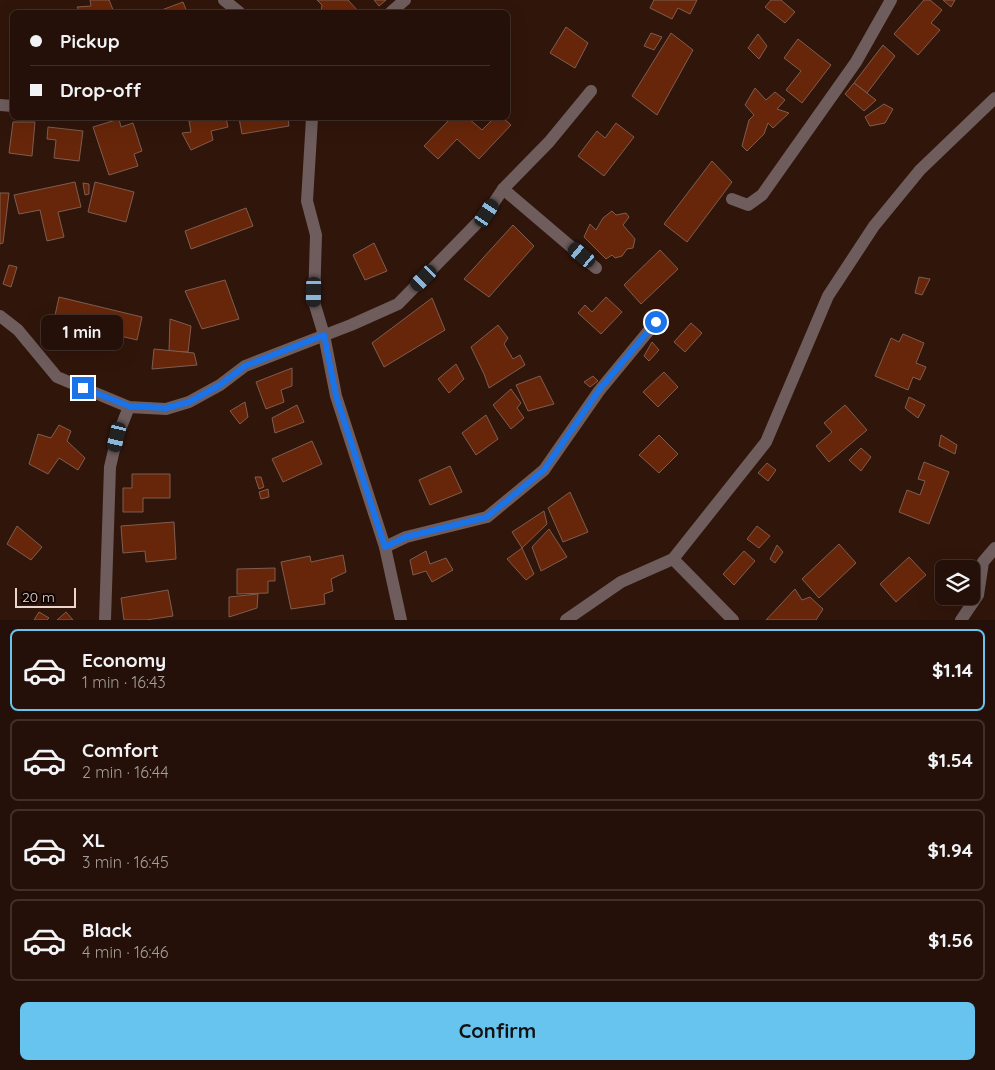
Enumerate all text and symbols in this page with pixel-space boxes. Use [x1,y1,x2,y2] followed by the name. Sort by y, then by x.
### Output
[60,29,120,53] text: Pickup
[60,78,141,102] text: Drop-off
[472,196,501,230] car
[565,240,598,270] car
[408,262,439,294] car
[306,277,321,307] car
[645,311,667,333] route start
[42,316,124,350] callout: 1 min
[63,322,101,342] text: 1 min
[72,377,94,399] route end
[106,421,127,453] car
[935,560,980,605] map controls
[935,560,980,605] button: layers
[15,585,76,608] scale bar
[22,588,55,606] text: 20 m
[22,648,67,693] icon: car
[82,648,166,672] text: Economy
[932,658,973,682] text: $1.14
[82,672,166,692] text: 1 min · 16:43
[22,738,67,783] icon: car
[82,738,159,762] text: Comfort
[927,748,973,772] text: $1.54
[82,762,169,782] text: 2 min · 16:44
[22,828,67,873] icon: car
[82,828,105,852] text: XL
[928,838,973,862] text: $1.94
[82,852,169,872] text: 3 min · 16:45
[22,918,67,963] icon: car
[82,918,132,942] text: Black
[928,928,973,952] text: $1.56
[82,942,168,962] text: 4 min · 16:46
[20,1002,975,1060] button: Confirm

